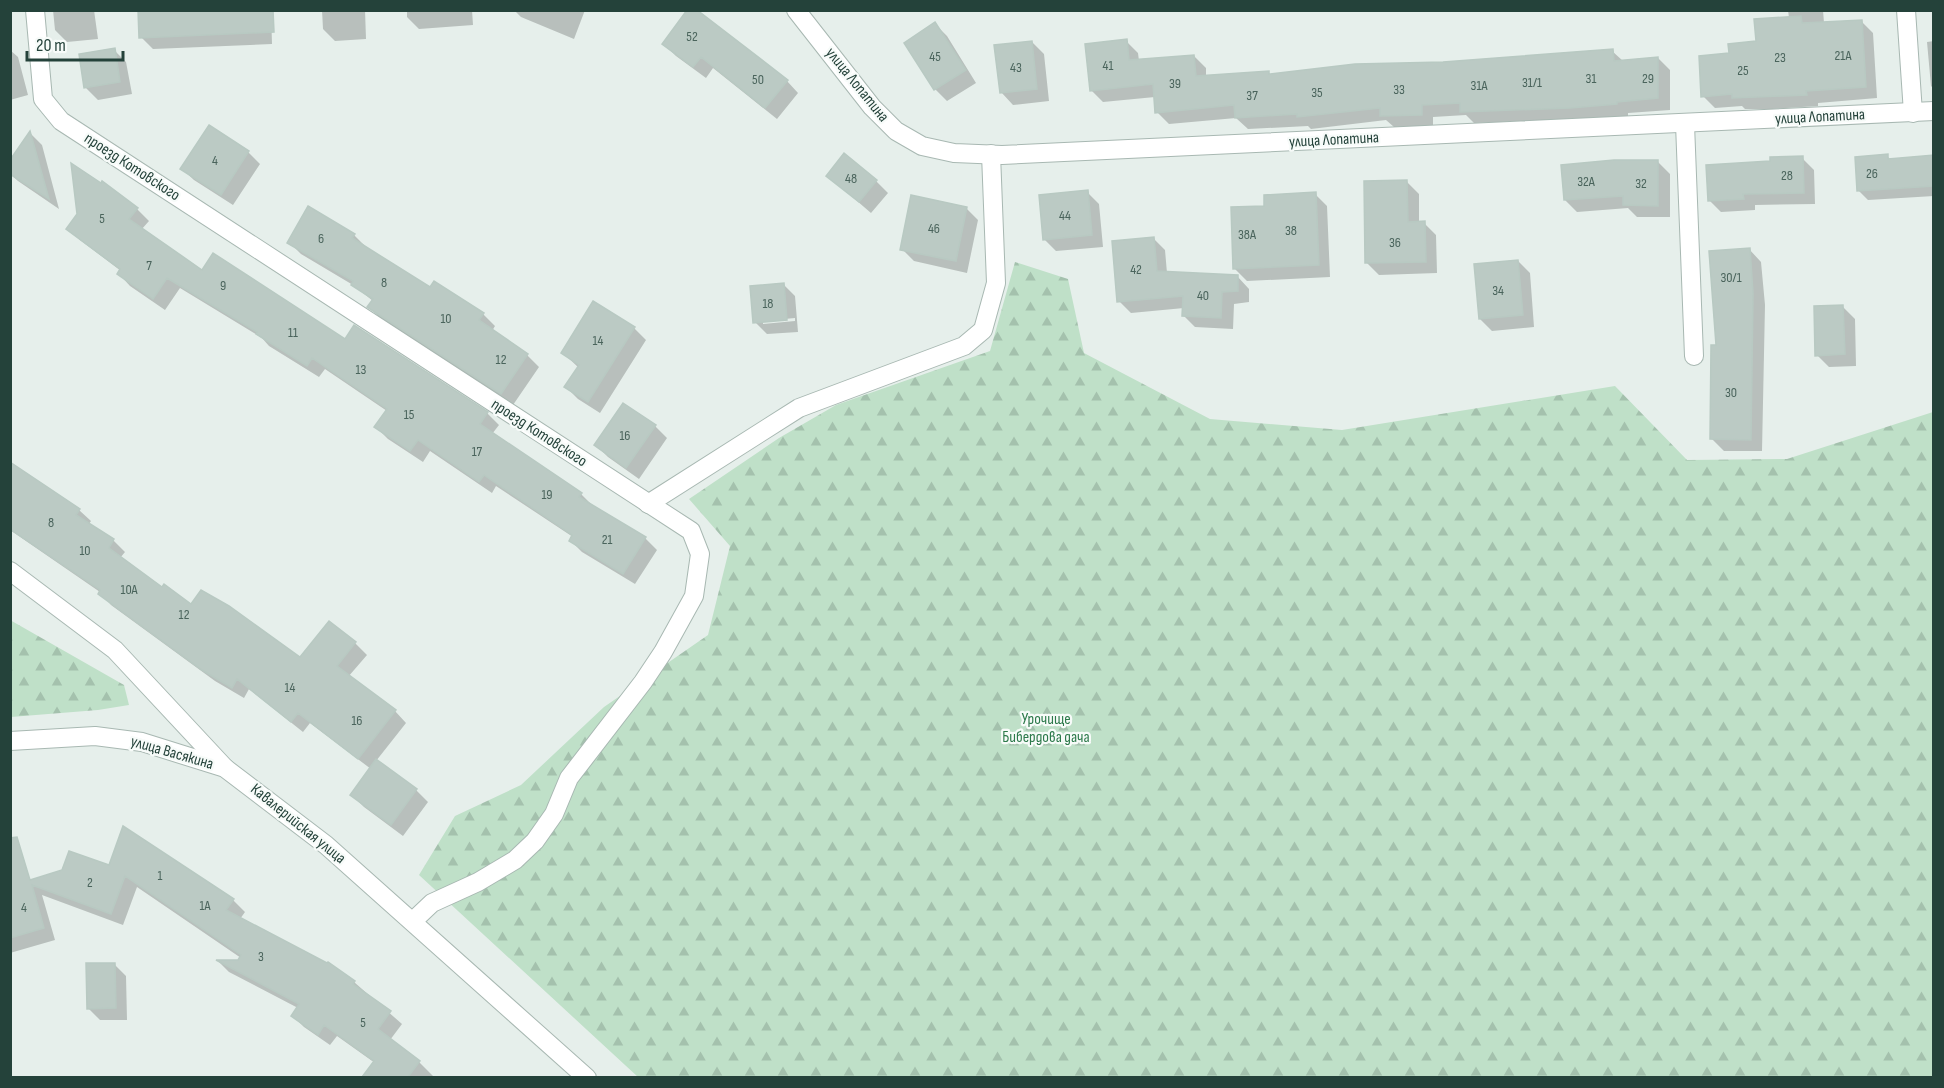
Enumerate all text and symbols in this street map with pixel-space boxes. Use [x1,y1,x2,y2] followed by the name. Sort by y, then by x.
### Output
[27,24,123,62] scale bar
[686,28,698,45] house number: 52
[36,35,66,56] text: 20 m
[821,44,893,126] street label: улица Лопатина
[1835,47,1852,64] house number: 21А
[929,48,941,65] house number: 45
[1774,49,1786,66] house number: 23
[1103,57,1113,74] house number: 41
[1010,59,1022,76] house number: 43
[1737,62,1749,79] house number: 25
[1586,70,1596,87] house number: 31
[1642,70,1654,87] house number: 29
[752,71,764,88] house number: 50
[1522,74,1542,91] house number: 31/1
[1169,75,1181,92] house number: 39
[1471,77,1488,94] house number: 31А
[1393,81,1405,98] house number: 33
[1311,84,1323,101] house number: 35
[1246,87,1258,104] house number: 37
[1774,105,1866,129] street label: улица Лопатина
[1288,128,1380,152] street label: улица Лопатина
[81,129,183,205] street label: проезд Котовского
[212,152,218,169] house number: 4
[1866,165,1878,182] house number: 26
[1781,167,1793,184] house number: 28
[845,170,857,187] house number: 48
[1577,173,1596,190] house number: 32А
[1635,175,1647,192] house number: 32
[1059,207,1071,224] house number: 44
[99,210,105,227] house number: 5
[928,220,940,237] house number: 46
[1285,222,1297,239] house number: 38
[1238,226,1257,243] house number: 38А
[318,230,324,247] house number: 6
[1389,234,1401,251] house number: 36
[146,257,152,274] house number: 7
[1130,261,1142,278] house number: 42
[1720,269,1742,286] house number: 30/1
[381,274,387,291] house number: 8
[220,277,226,294] house number: 9
[1492,282,1504,299] house number: 34
[1197,287,1209,304] house number: 40
[762,295,774,312] house number: 18
[440,310,452,327] house number: 10
[288,324,298,341] house number: 11
[593,332,604,349] house number: 14
[496,351,507,368] house number: 12
[356,361,367,378] house number: 13
[1725,384,1737,401] house number: 30
[488,395,590,471] street label: проезд Котовского
[404,406,415,423] house number: 15
[619,427,631,444] house number: 16
[472,443,483,460] house number: 17
[541,486,553,503] house number: 19
[48,514,54,531] house number: 8
[602,531,612,548] house number: 21
[79,542,91,559] house number: 10
[120,581,139,598] house number: 10А
[179,606,190,623] house number: 12
[285,679,296,696] house number: 14
[1002,710,1090,747] park label: Урочище Бибердова дача
[351,712,363,729] house number: 16
[128,732,216,774] street label: улица Васякина
[247,780,349,868] street label: Кавалерийская улица
[158,867,163,884] house number: 1
[87,874,93,891] house number: 2
[199,897,212,914] house number: 1А
[21,899,27,916] house number: 4
[258,948,264,965] house number: 3
[360,1014,366,1031] house number: 5

